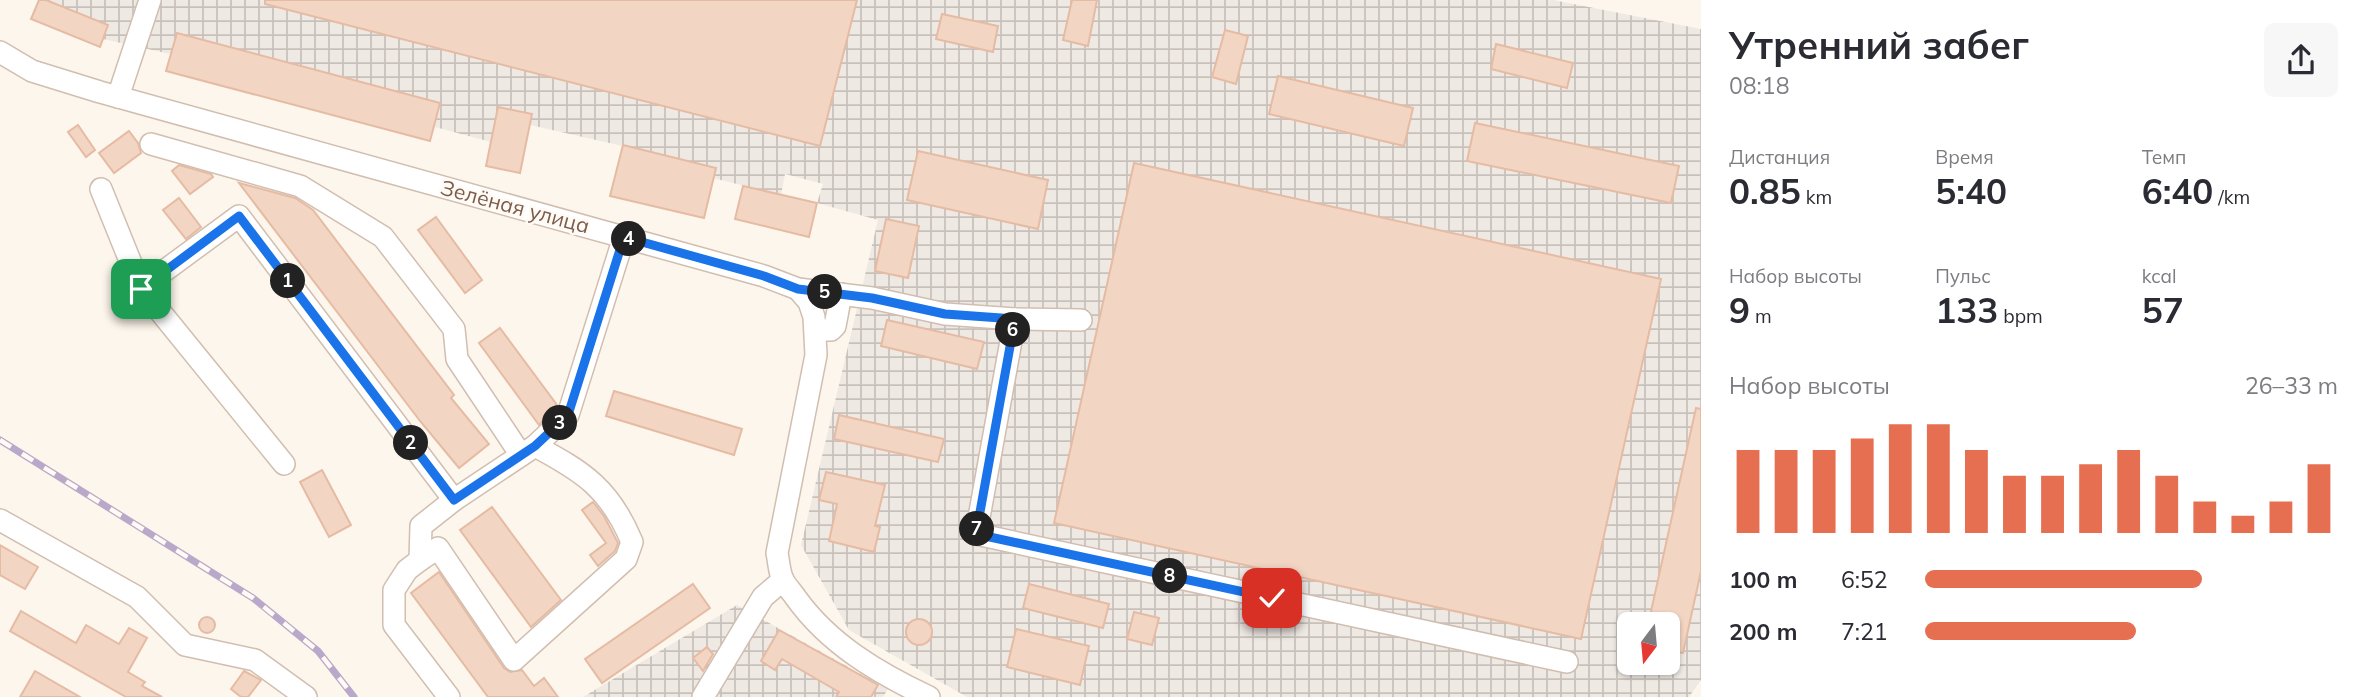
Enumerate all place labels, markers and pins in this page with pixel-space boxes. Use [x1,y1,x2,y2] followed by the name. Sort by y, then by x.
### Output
[612,222,646,256] pin: 4
[111,259,171,319] pin
[270,264,306,298] pin: 1
[808,274,842,310] pin: 5
[996,312,1030,348] pin: 6
[542,406,578,440] pin: 3
[394,426,428,460] pin: 2
[960,512,995,546] pin: 7
[1152,558,1188,594] pin: 8
[1242,568,1302,628] pin

